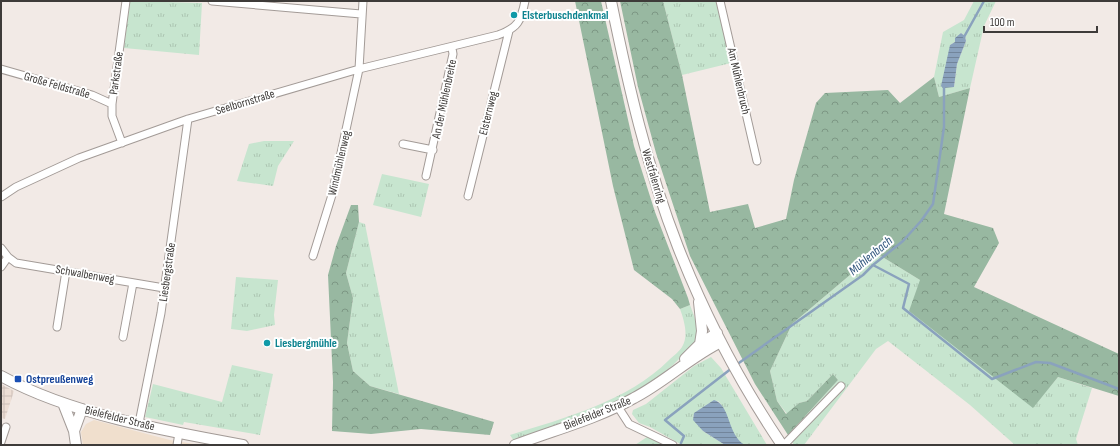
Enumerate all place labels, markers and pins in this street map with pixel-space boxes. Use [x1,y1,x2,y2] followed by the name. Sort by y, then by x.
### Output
[522,8,609,23] place label: Elsterbuschdenkmal
[509,10,519,20] marker: Elsterbuschdenkmal
[275,336,337,351] place label: Liesbergmühle
[262,338,272,348] marker: Liesbergmühle
[26,372,93,387] place label: Ostpreußenweg
[13,374,23,384] marker: Ostpreußenweg

